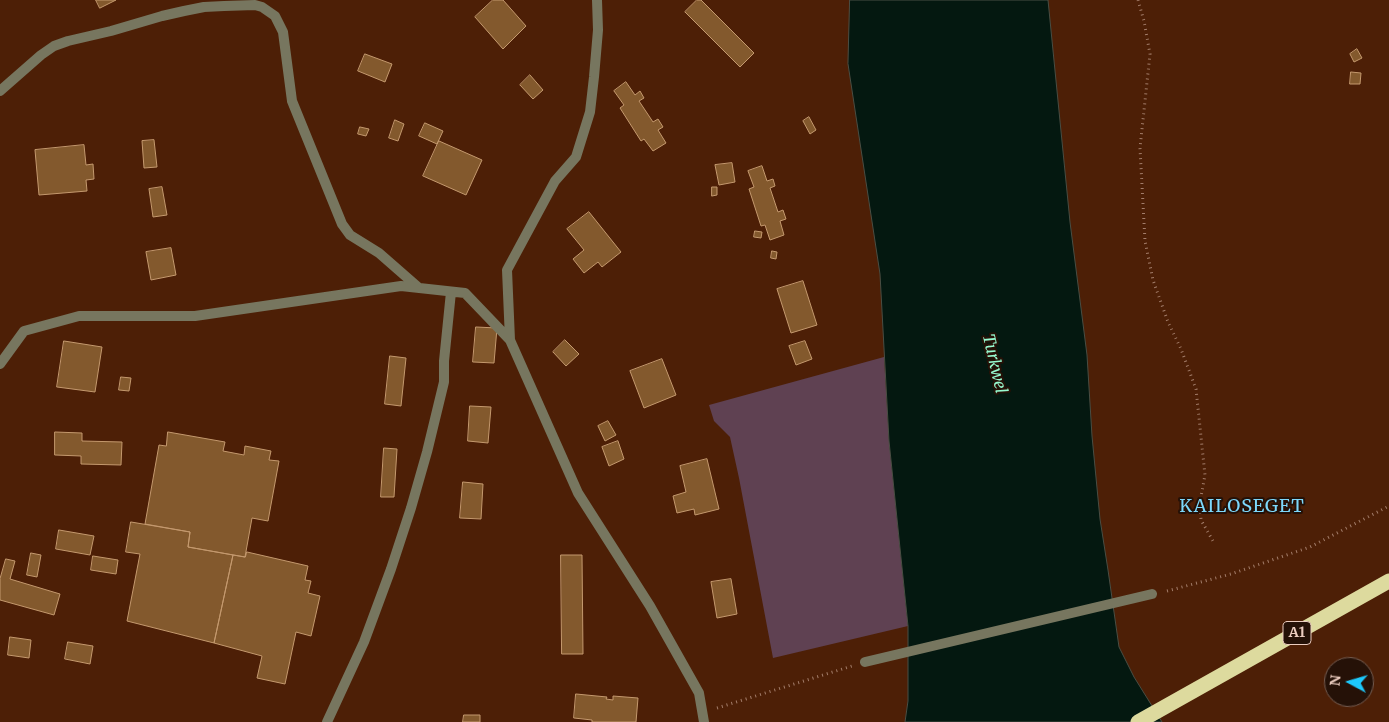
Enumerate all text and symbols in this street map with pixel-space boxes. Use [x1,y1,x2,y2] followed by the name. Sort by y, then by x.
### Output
[978,332,1010,396] water label: Turkwel
[1178,496,1306,518] district label: KAILOSEGET
[1283,622,1311,644] road number: A1
[1324,657,1374,707] north arrow
[1326,674,1345,687] text: N

